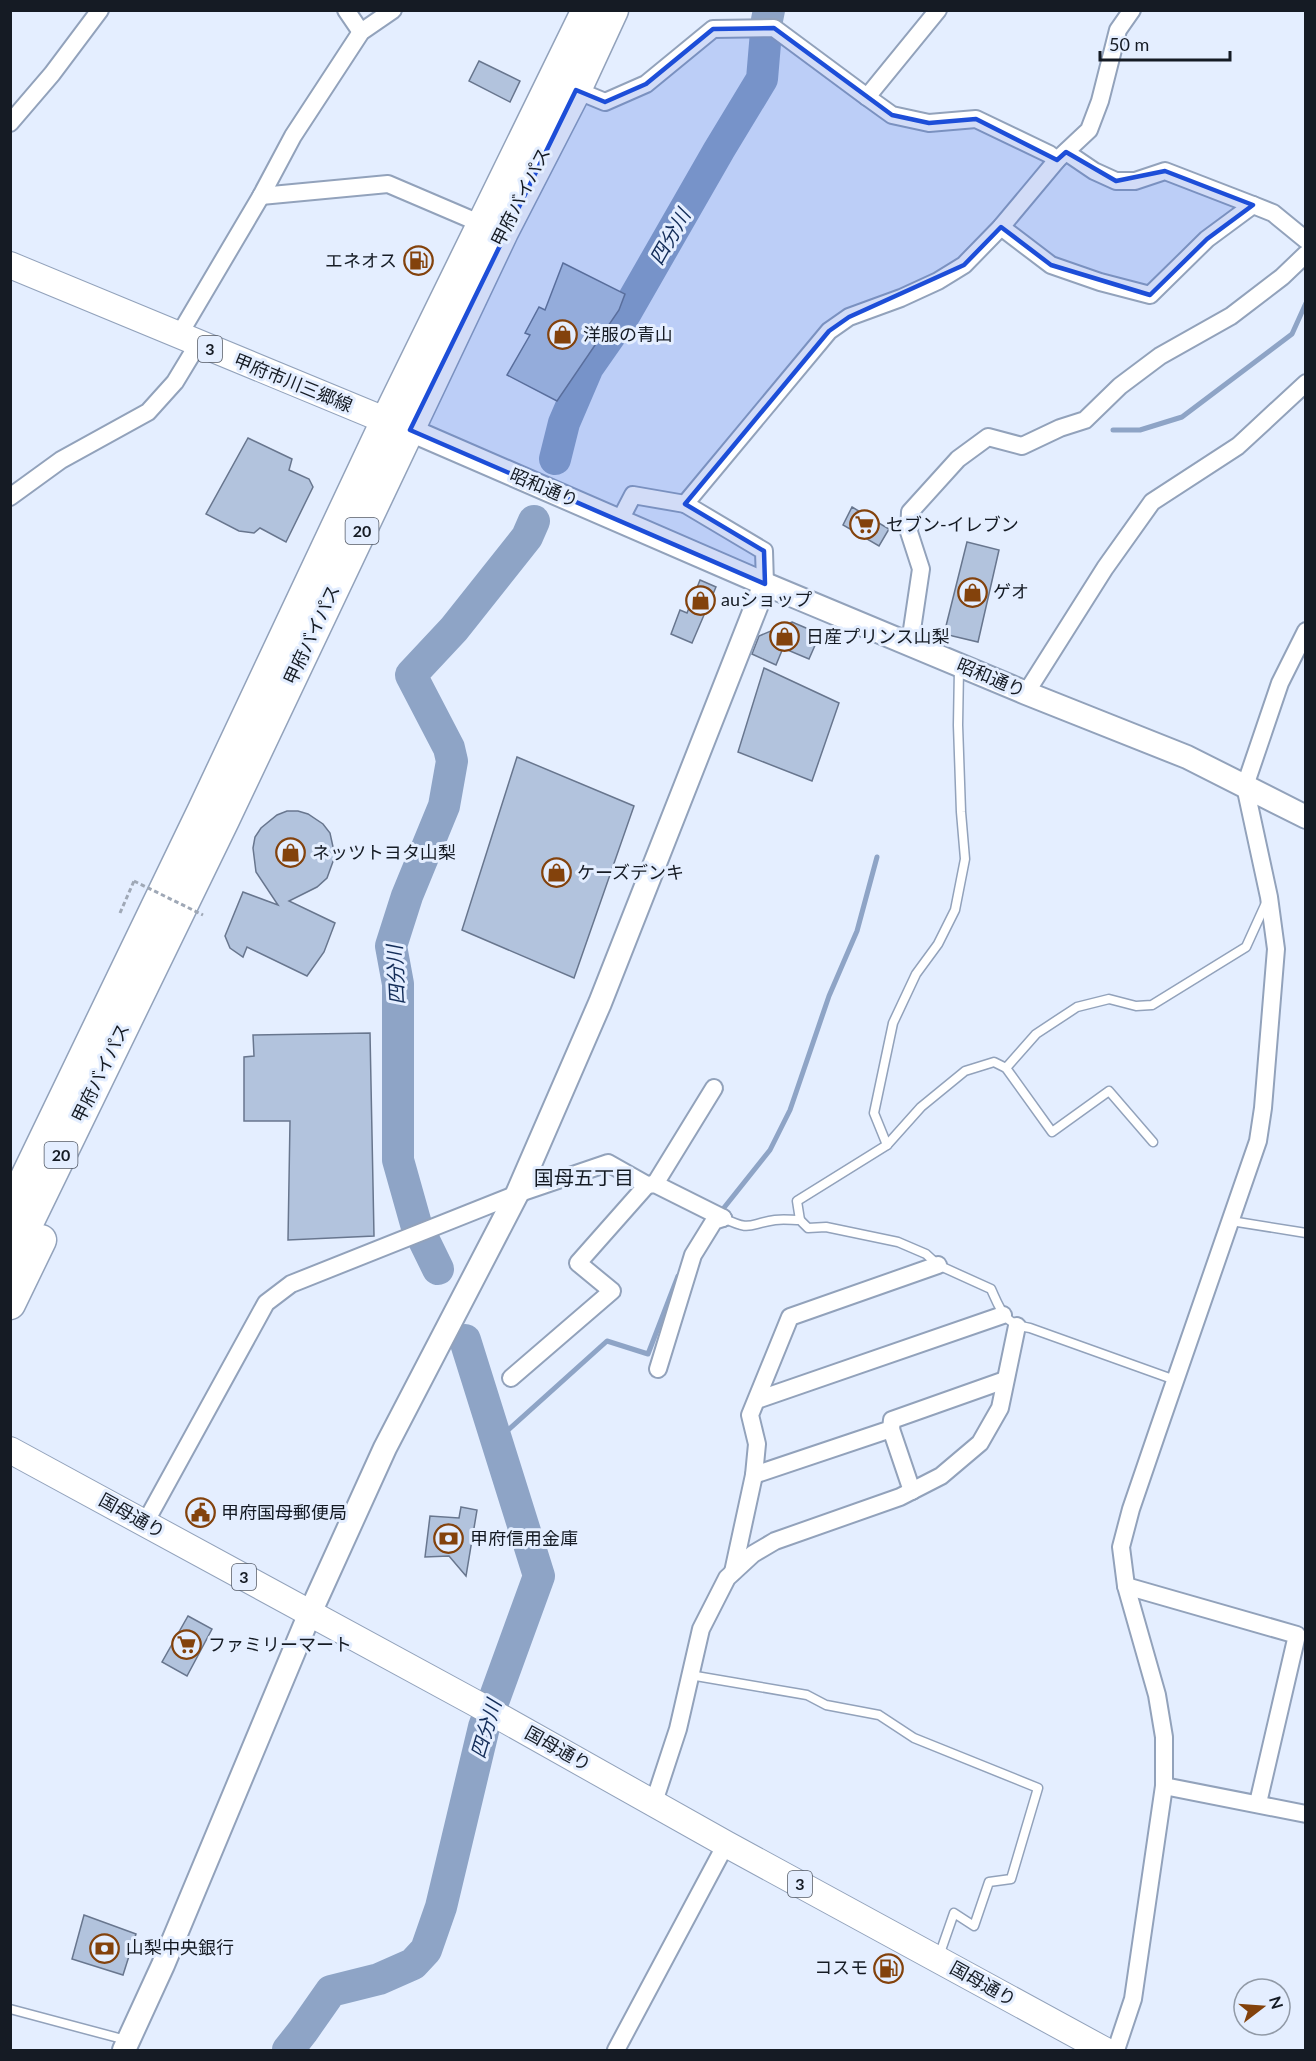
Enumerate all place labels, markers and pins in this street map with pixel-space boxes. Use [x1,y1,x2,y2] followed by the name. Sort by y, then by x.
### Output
[402,245,434,277] fuel station icon: エネオス
[325,249,397,271] place label: エネオス
[546,319,578,351] shop icon: 洋服の青山
[583,323,673,345] place label: 洋服の青山
[849,509,881,541] supermarket icon: セブン-イレブン
[886,513,1019,535] place label: セブン-イレブン
[956,576,988,608] shop icon: ゲオ
[993,580,1029,602] place label: ゲオ
[684,584,716,616] shop icon: auショップ
[721,588,812,610] place label: auショップ
[769,621,801,653] shop icon: 日産プリンス山梨
[806,625,950,647] place label: 日産プリンス山梨
[275,837,307,869] shop icon: ネッツトヨタ山梨
[312,841,456,863] place label: ネッツトヨタ山梨
[540,857,572,889] shop icon: ケーズデンキ
[577,861,684,883] place label: ケーズデンキ
[184,1497,216,1529] public building icon: 甲府国母郵便局
[221,1501,347,1523] place label: 甲府国母郵便局
[433,1523,465,1555] bank icon: 甲府信用金庫
[470,1527,578,1549] place label: 甲府信用金庫
[171,1629,203,1661] supermarket icon: ファミリーマート
[208,1633,352,1655] place label: ファミリーマート
[89,1932,121,1964] bank icon: 山梨中央銀行
[126,1936,234,1958] place label: 山梨中央銀行
[873,1952,905,1984] fuel station icon: コスモ
[814,1956,868,1978] place label: コスモ

